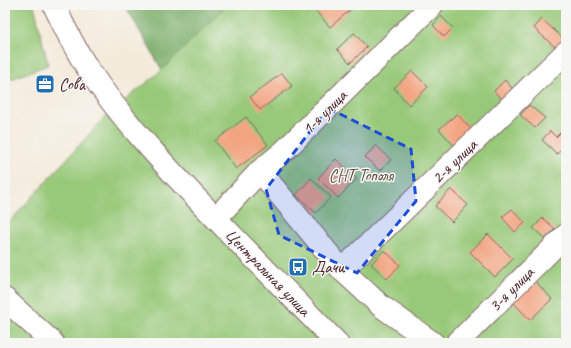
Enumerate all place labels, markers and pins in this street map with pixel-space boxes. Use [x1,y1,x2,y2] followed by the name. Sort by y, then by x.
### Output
[34,73,56,95] office icon: Сова
[59,74,86,95] place label: Сова
[287,256,309,278] bus stop icon: Дачи
[312,257,346,278] place label: Дачи

